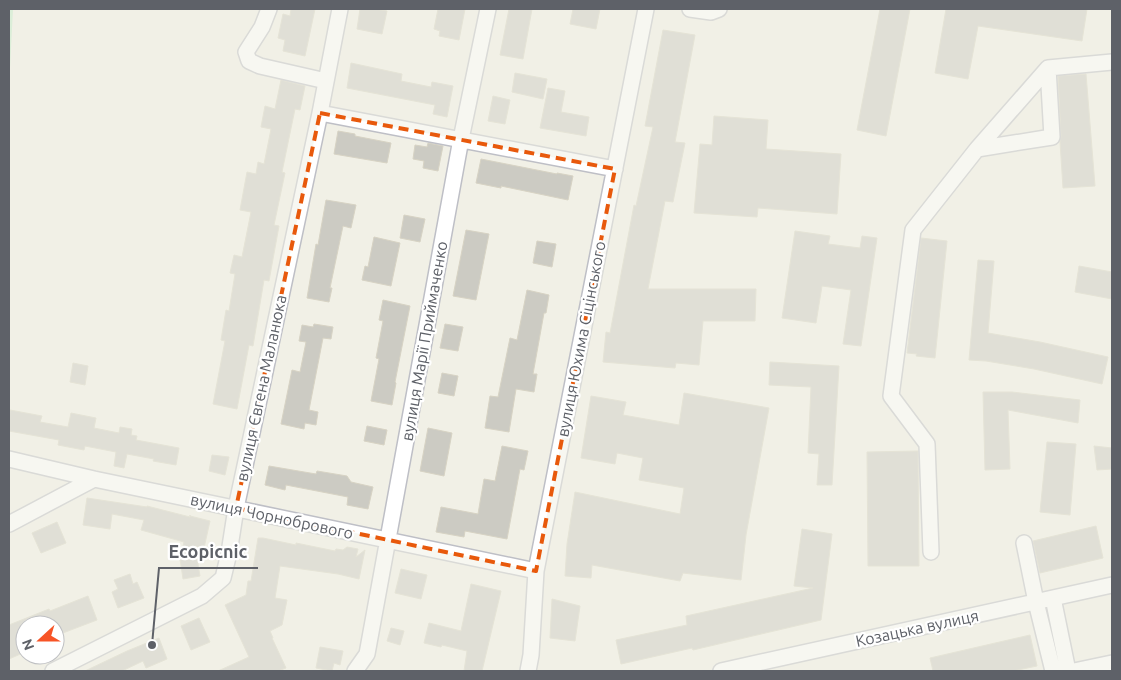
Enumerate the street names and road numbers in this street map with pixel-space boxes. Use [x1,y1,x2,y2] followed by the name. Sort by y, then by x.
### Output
[398,240,450,442] street label: вулиця Марії Приймаченко
[553,240,609,438] street label: вулиця Юхима Сіцінського
[232,293,290,483] street label: вулиця Євгена Маланюка
[189,490,355,542] street label: вулиця Чорнобрового
[854,606,980,650] street label: Козацька вулиця

